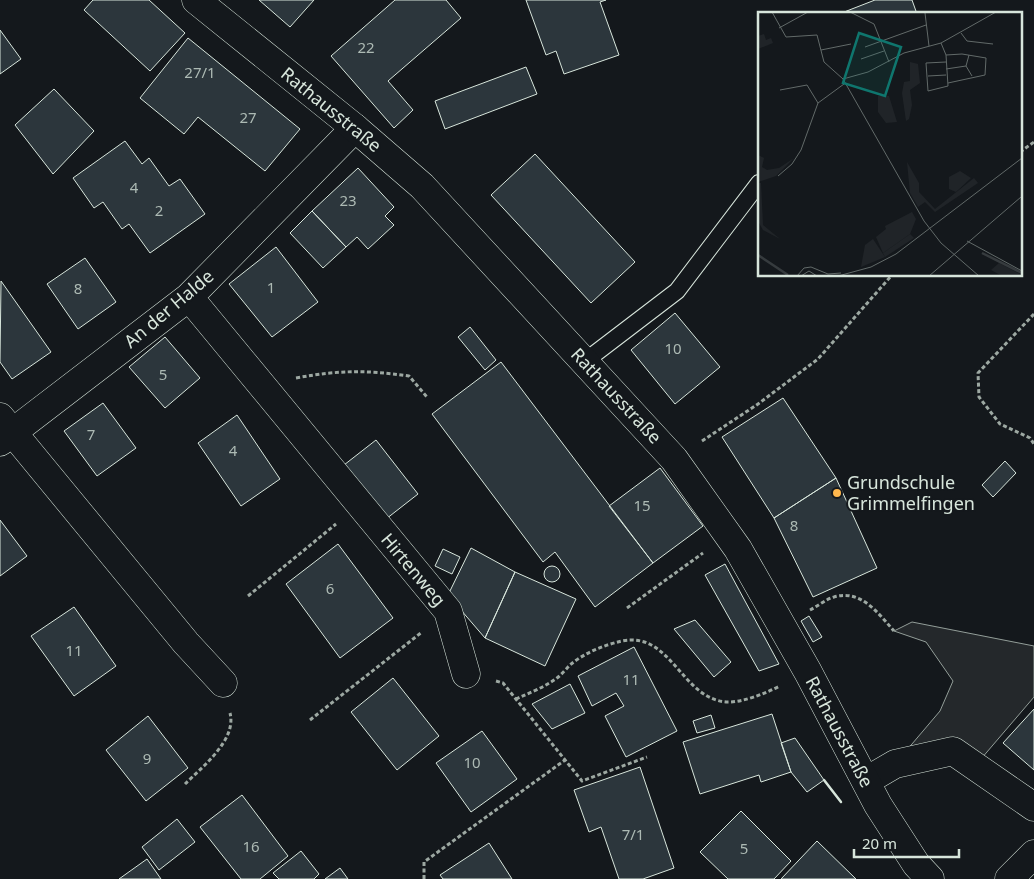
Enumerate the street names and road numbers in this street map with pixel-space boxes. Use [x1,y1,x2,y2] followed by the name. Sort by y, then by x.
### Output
[276,61,387,157] street label: Rathausstraße
[119,264,218,353] street label: An der Halde
[566,342,667,448] street label: Rathausstraße
[376,528,451,611] street label: Hirtenweg
[801,672,879,791] street label: Rathausstraße

